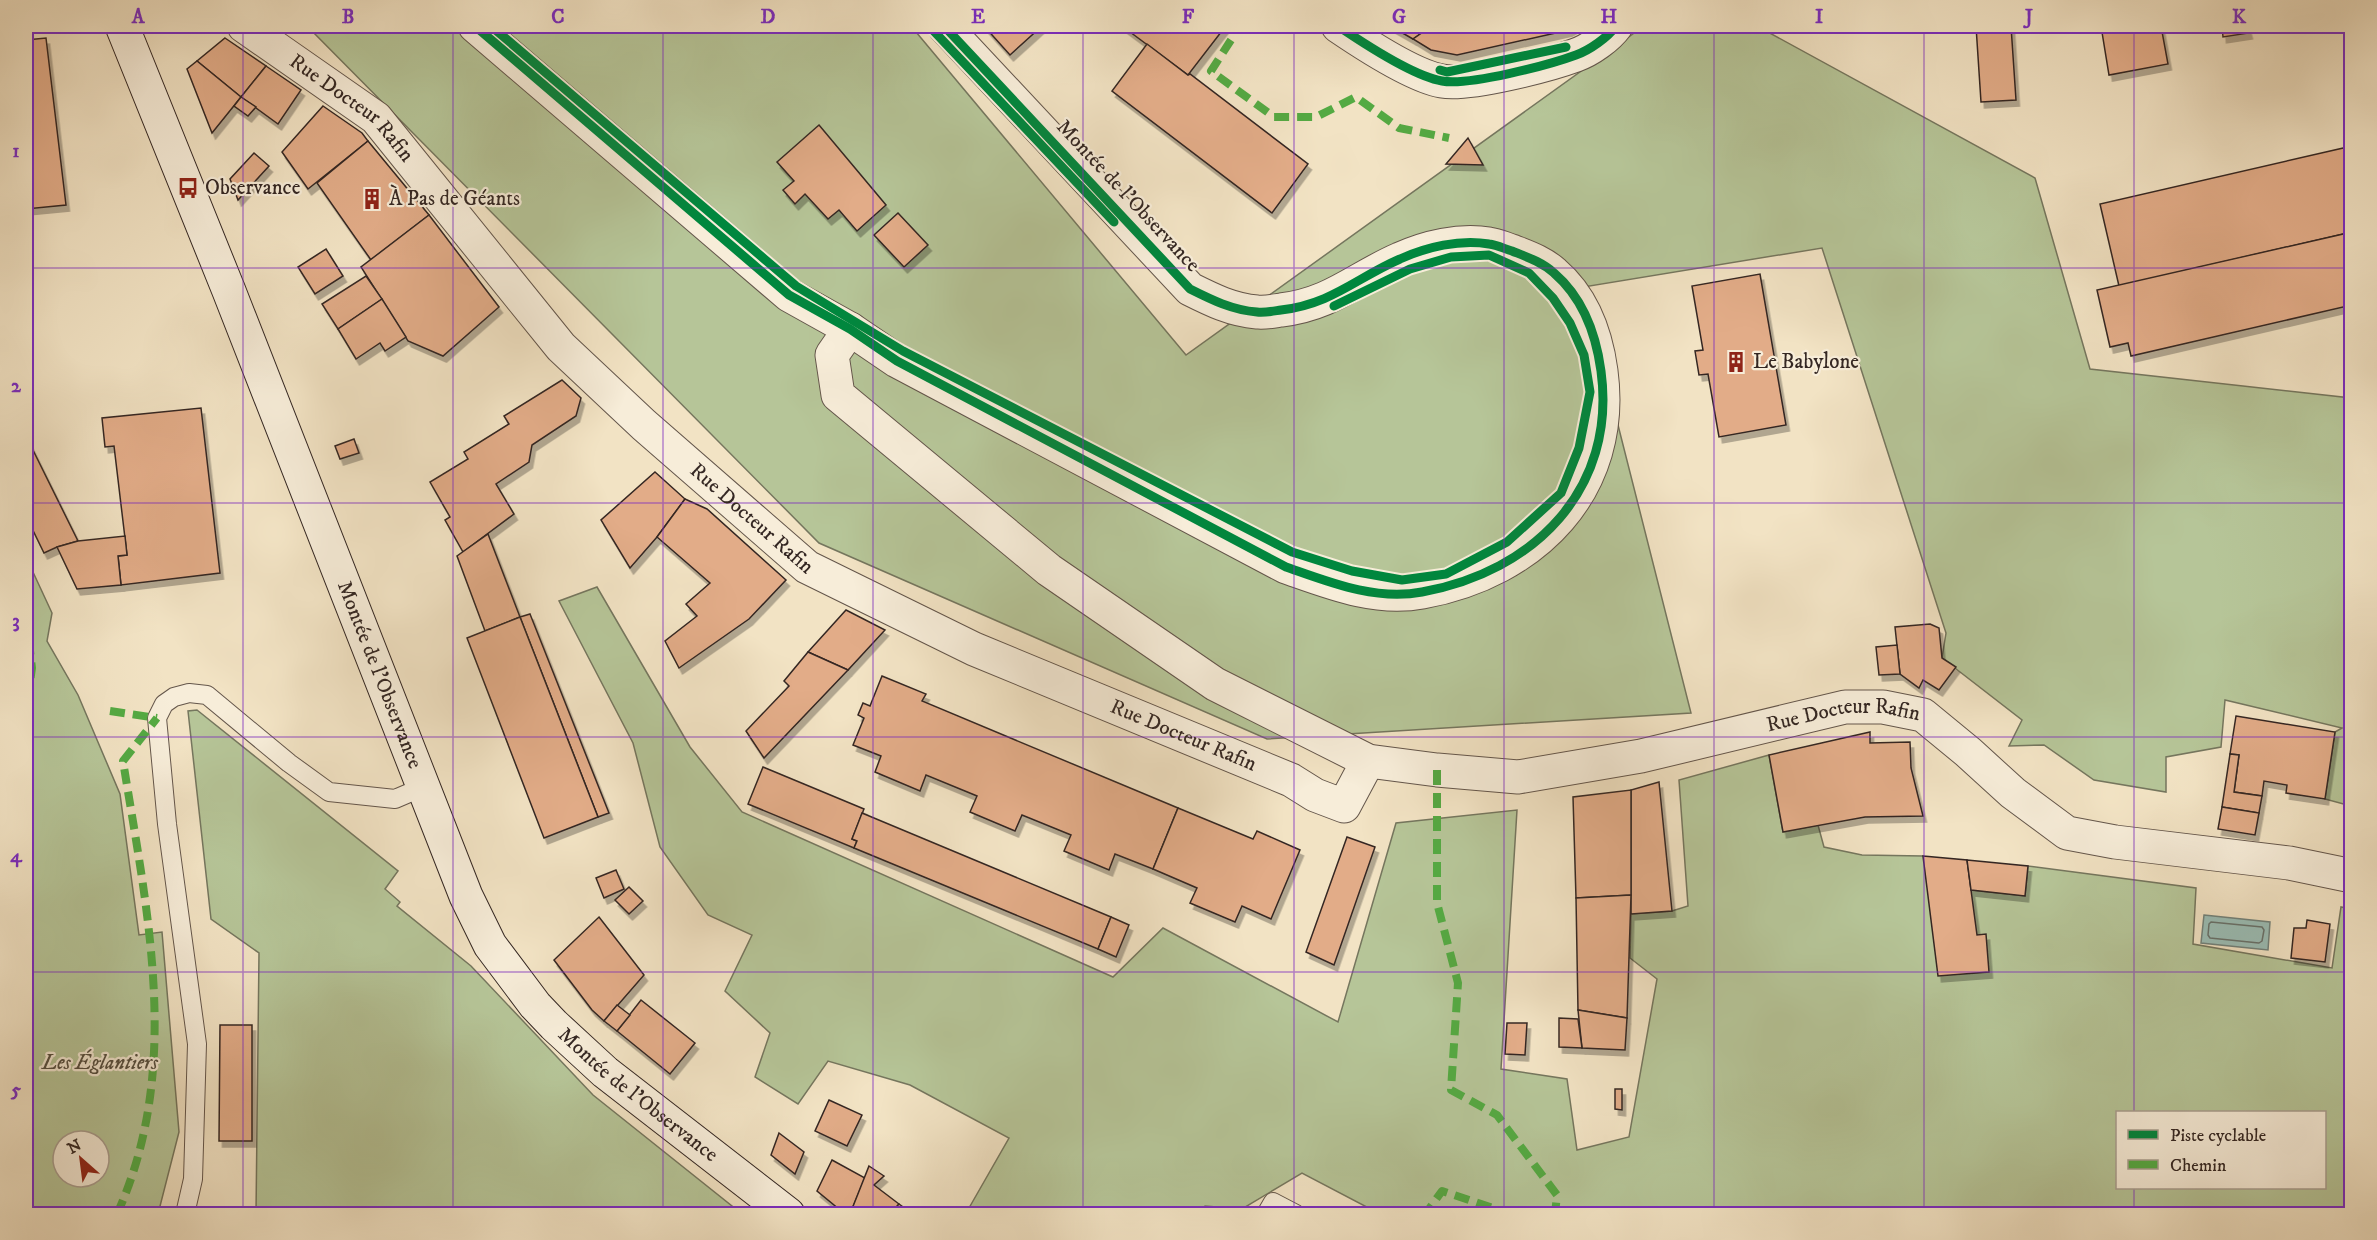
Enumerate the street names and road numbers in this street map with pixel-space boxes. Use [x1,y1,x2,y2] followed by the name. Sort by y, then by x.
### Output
[284,49,419,167] street label: Rue Docteur Rafin
[1051,114,1206,278] street label: Montée de l'Observance
[684,458,819,580] street label: Rue Docteur Rafin
[331,577,428,773] street label: Montée de l'Observance
[1106,694,1260,777] street label: Rue Docteur Rafin
[1764,694,1922,738] street label: Rue Docteur Rafin
[552,1022,724,1168] street label: Montée de l'Observance

